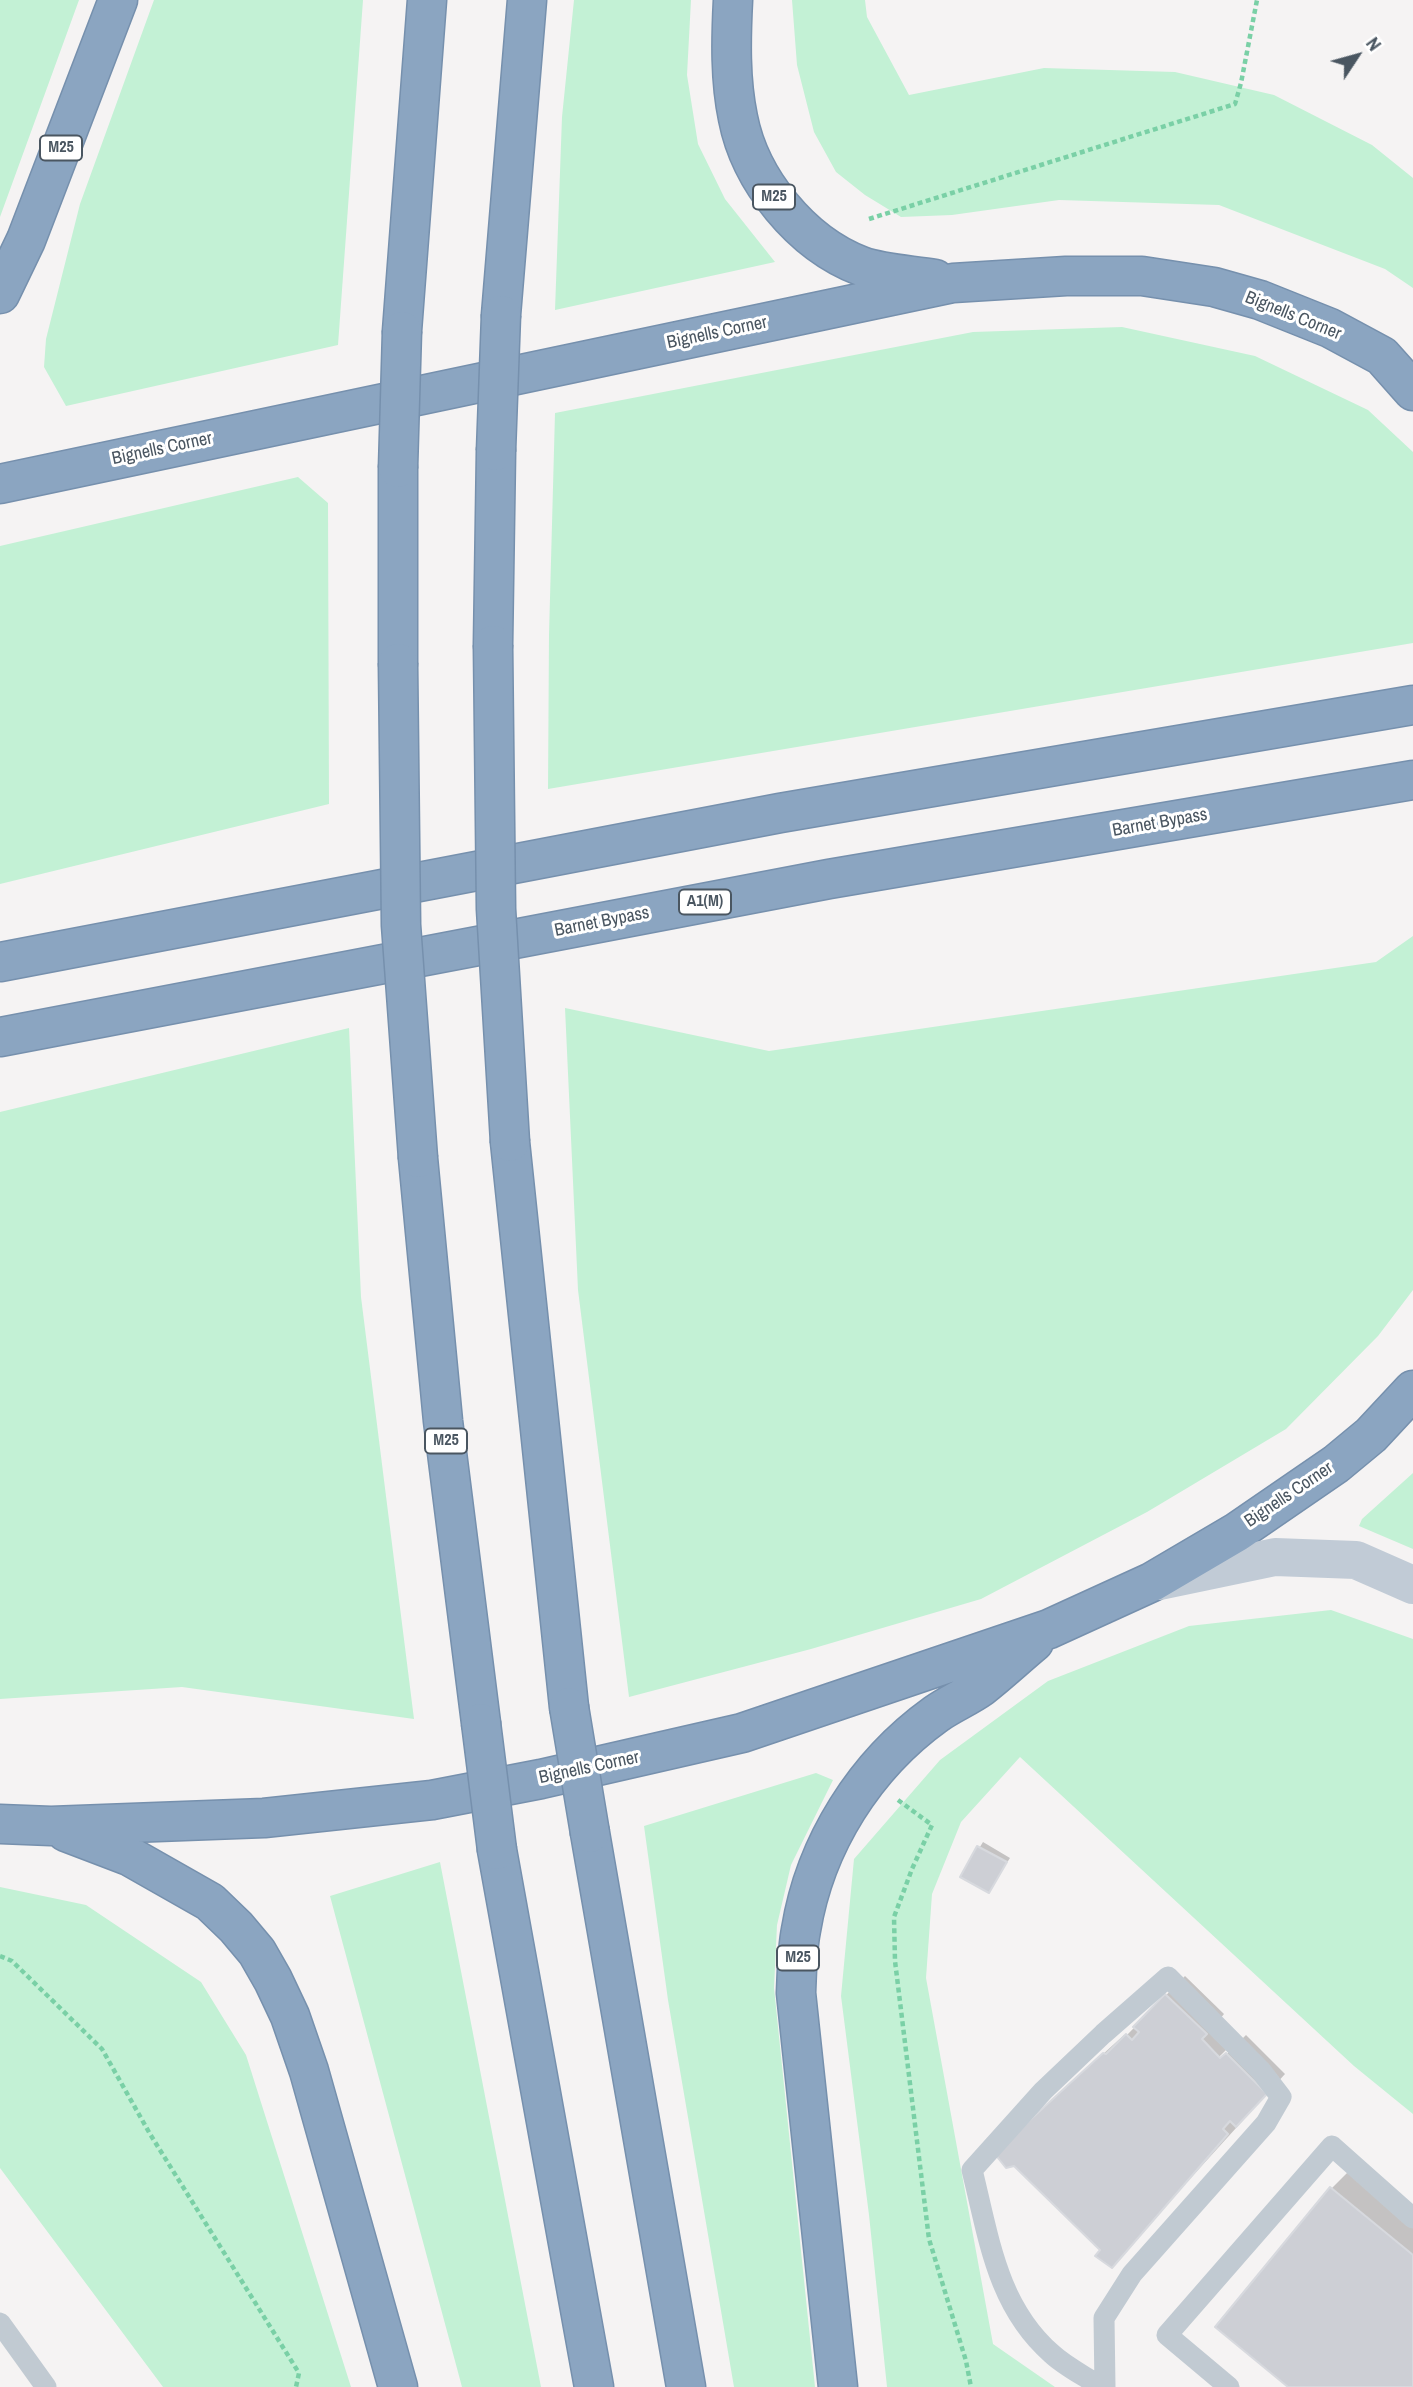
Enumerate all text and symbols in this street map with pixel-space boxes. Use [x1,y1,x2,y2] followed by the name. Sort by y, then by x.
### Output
[1322,21,1392,91] north arrow
[1360,31,1388,56] text: N
[40,136,82,160] road number: M25
[753,184,795,210] road number: M25
[1242,287,1344,345] street label: Bignells Corner
[665,312,769,354] street label: Bignells Corner
[110,428,214,470] street label: Bignells Corner
[1111,804,1209,842] street label: Barnet Bypass
[679,890,731,914] road number: A1(M)
[553,902,651,942] street label: Barnet Bypass
[425,1428,467,1454] road number: M25
[1241,1458,1337,1532] street label: Bignells Corner
[537,1747,641,1789] street label: Bignells Corner
[777,1946,819,1970] road number: M25

